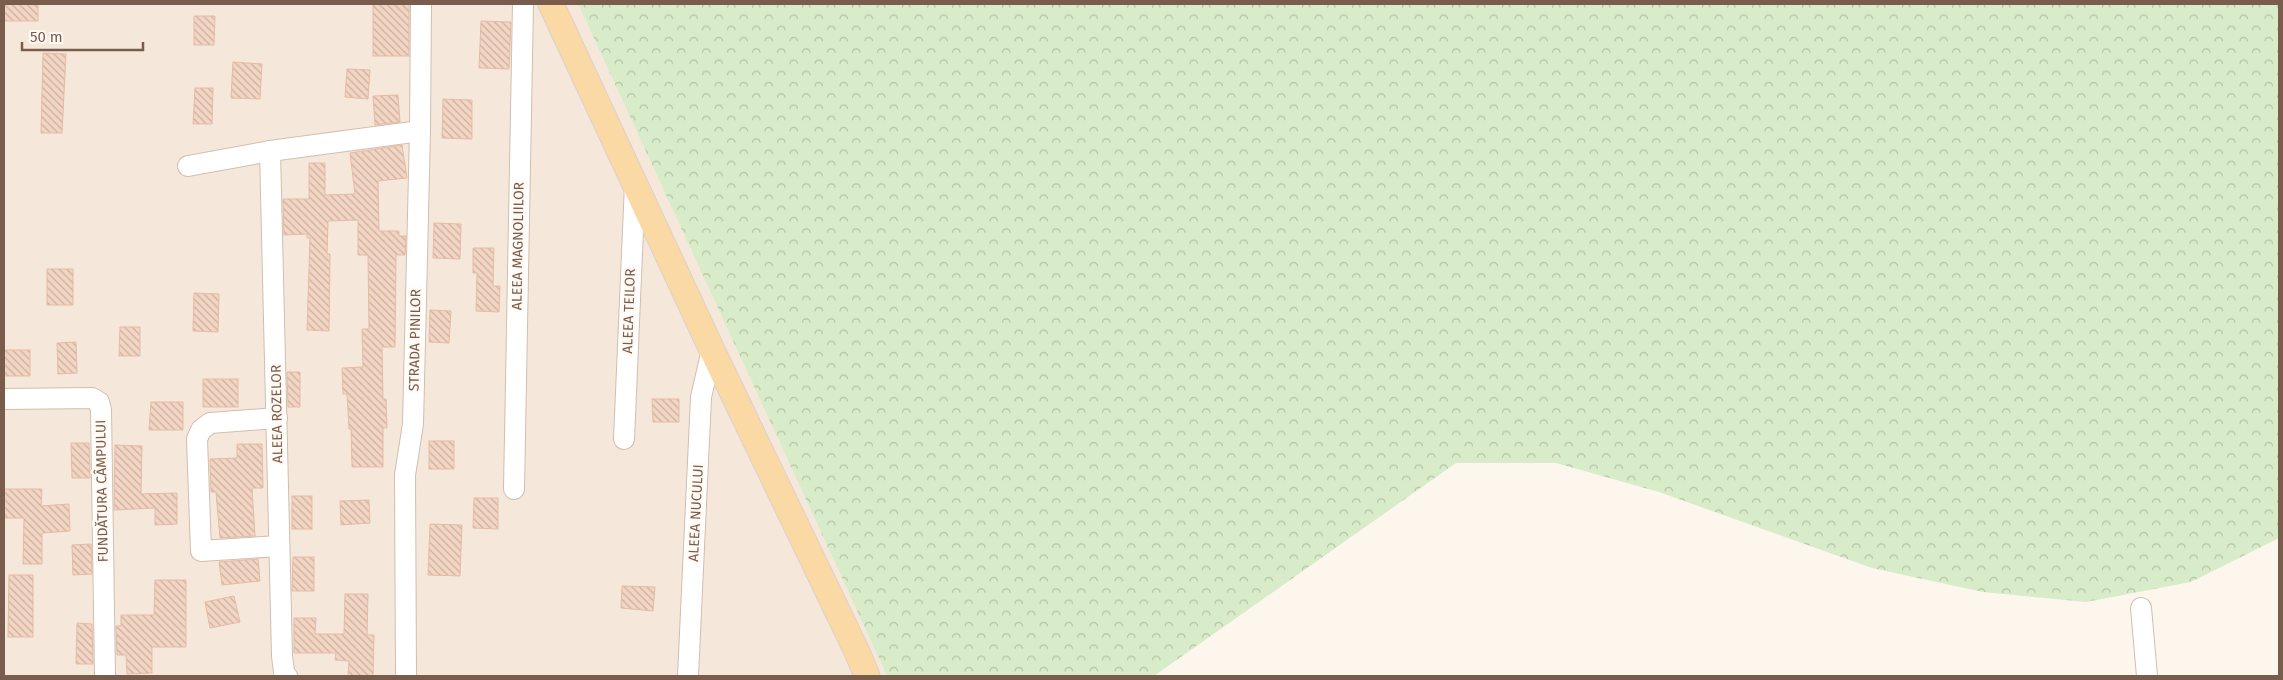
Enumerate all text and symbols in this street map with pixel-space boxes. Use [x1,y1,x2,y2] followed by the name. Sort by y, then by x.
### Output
[22,20,144,52] scale bar
[30,28,63,46] text: 50 m
[508,181,528,310] street label: ALEEA MAGNOLIILOR
[619,268,639,354] street label: ALEEA TEILOR
[406,288,424,391] street label: STRADA PINILOR
[268,364,286,463] street label: ALEEA ROZELOR
[91,419,112,563] street label: FUNDĂTURA CÂMPULUI
[685,464,707,562] street label: ALEEA NUCULUI

